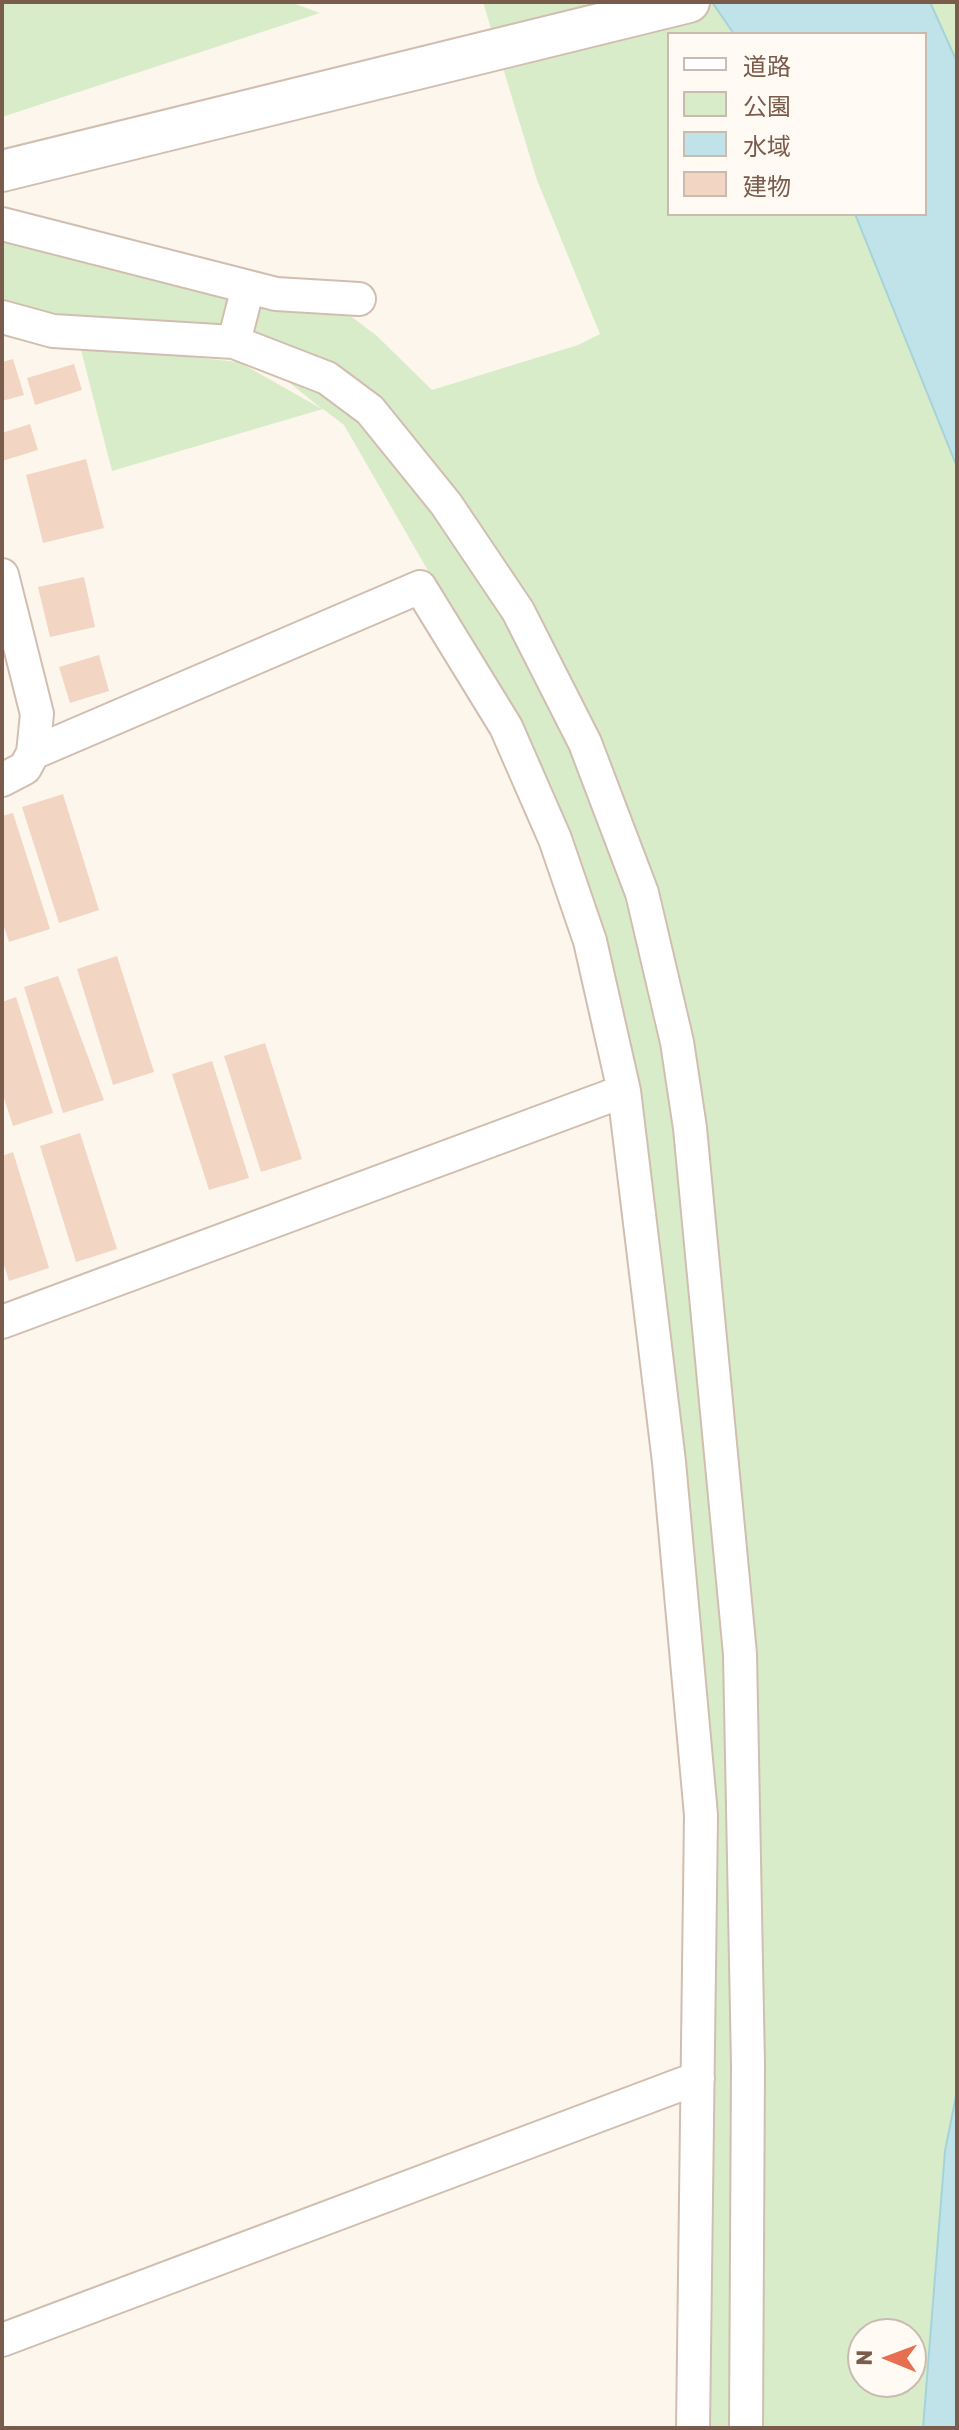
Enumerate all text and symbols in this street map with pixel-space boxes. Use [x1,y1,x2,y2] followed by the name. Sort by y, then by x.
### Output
[667,32,927,216] legend
[743,53,791,81] text: 道路
[743,93,791,121] text: 公園
[743,133,791,161] text: 水域
[743,173,791,201] text: 建物
[847,2318,927,2398] north arrow
[851,2349,878,2366] text: N

